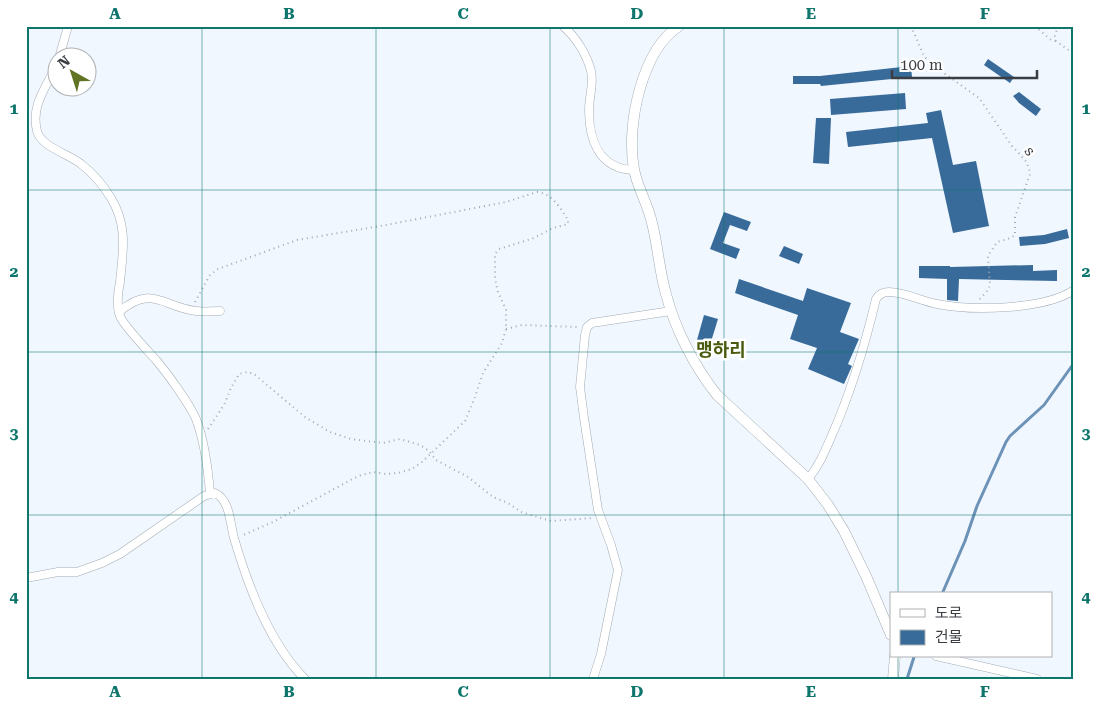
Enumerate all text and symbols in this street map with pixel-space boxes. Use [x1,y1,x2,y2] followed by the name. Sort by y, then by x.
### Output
[109,4,121,23] text: A
[283,4,295,23] text: B
[457,4,469,23] text: C
[631,4,644,23] text: D
[806,4,816,23] text: E
[980,4,990,23] text: F
[48,48,98,98] north arrow
[892,48,1038,80] scale bar
[55,52,73,72] text: N
[900,56,943,74] text: 100 m
[10,99,19,118] text: 1
[1082,99,1091,118] text: 1
[1021,143,1039,159] street label: s
[10,262,19,281] text: 2
[1082,262,1091,281] text: 2
[696,339,746,360] district label: 맹하리
[10,424,19,443] text: 3
[1082,424,1091,443] text: 3
[10,587,19,606] text: 4
[1082,587,1091,606] text: 4
[890,592,1052,658] legend
[935,604,963,622] text: 도로
[935,628,963,646] text: 건물
[109,682,121,701] text: A
[283,682,295,701] text: B
[457,682,469,701] text: C
[631,682,644,701] text: D
[806,682,816,701] text: E
[980,682,990,701] text: F

